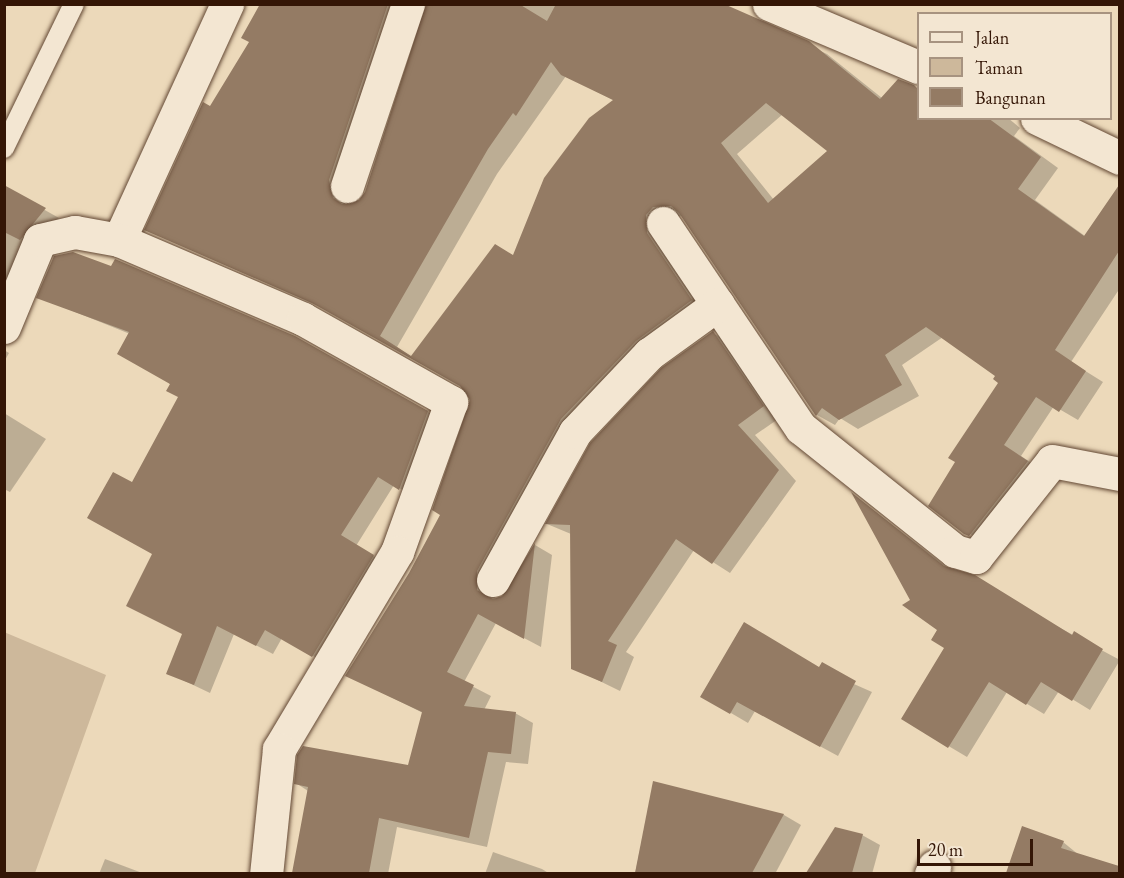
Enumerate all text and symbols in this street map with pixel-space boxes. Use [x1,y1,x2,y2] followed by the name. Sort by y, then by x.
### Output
[917,12,1112,120] legend
[975,26,1009,49] text: Jalan
[975,56,1023,79] text: Taman
[975,86,1046,109] text: Bangunan
[920,827,1036,865] scale bar
[928,838,963,861] text: 20 m

